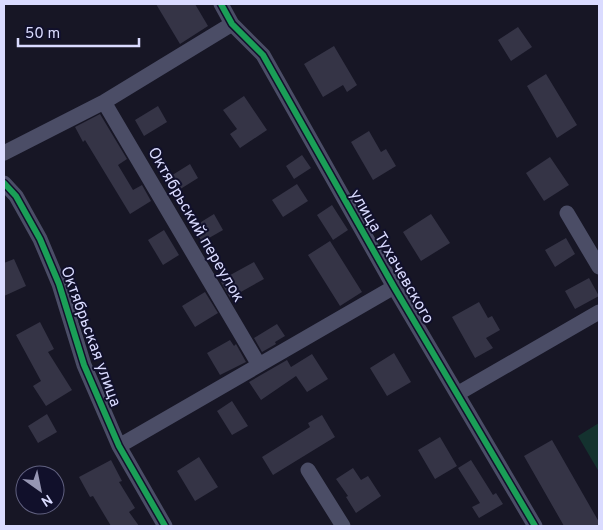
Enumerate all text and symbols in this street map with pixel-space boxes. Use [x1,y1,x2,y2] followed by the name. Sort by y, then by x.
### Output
[18,15,139,47] scale bar
[25,25,60,44] text: 50 m
[143,144,248,306] street label: Октябрьский переулок
[345,186,438,328] street label: улица Тухачевского
[55,264,125,410] street label: Октябрьская улица
[15,465,65,515] north arrow
[37,490,55,510] text: N

